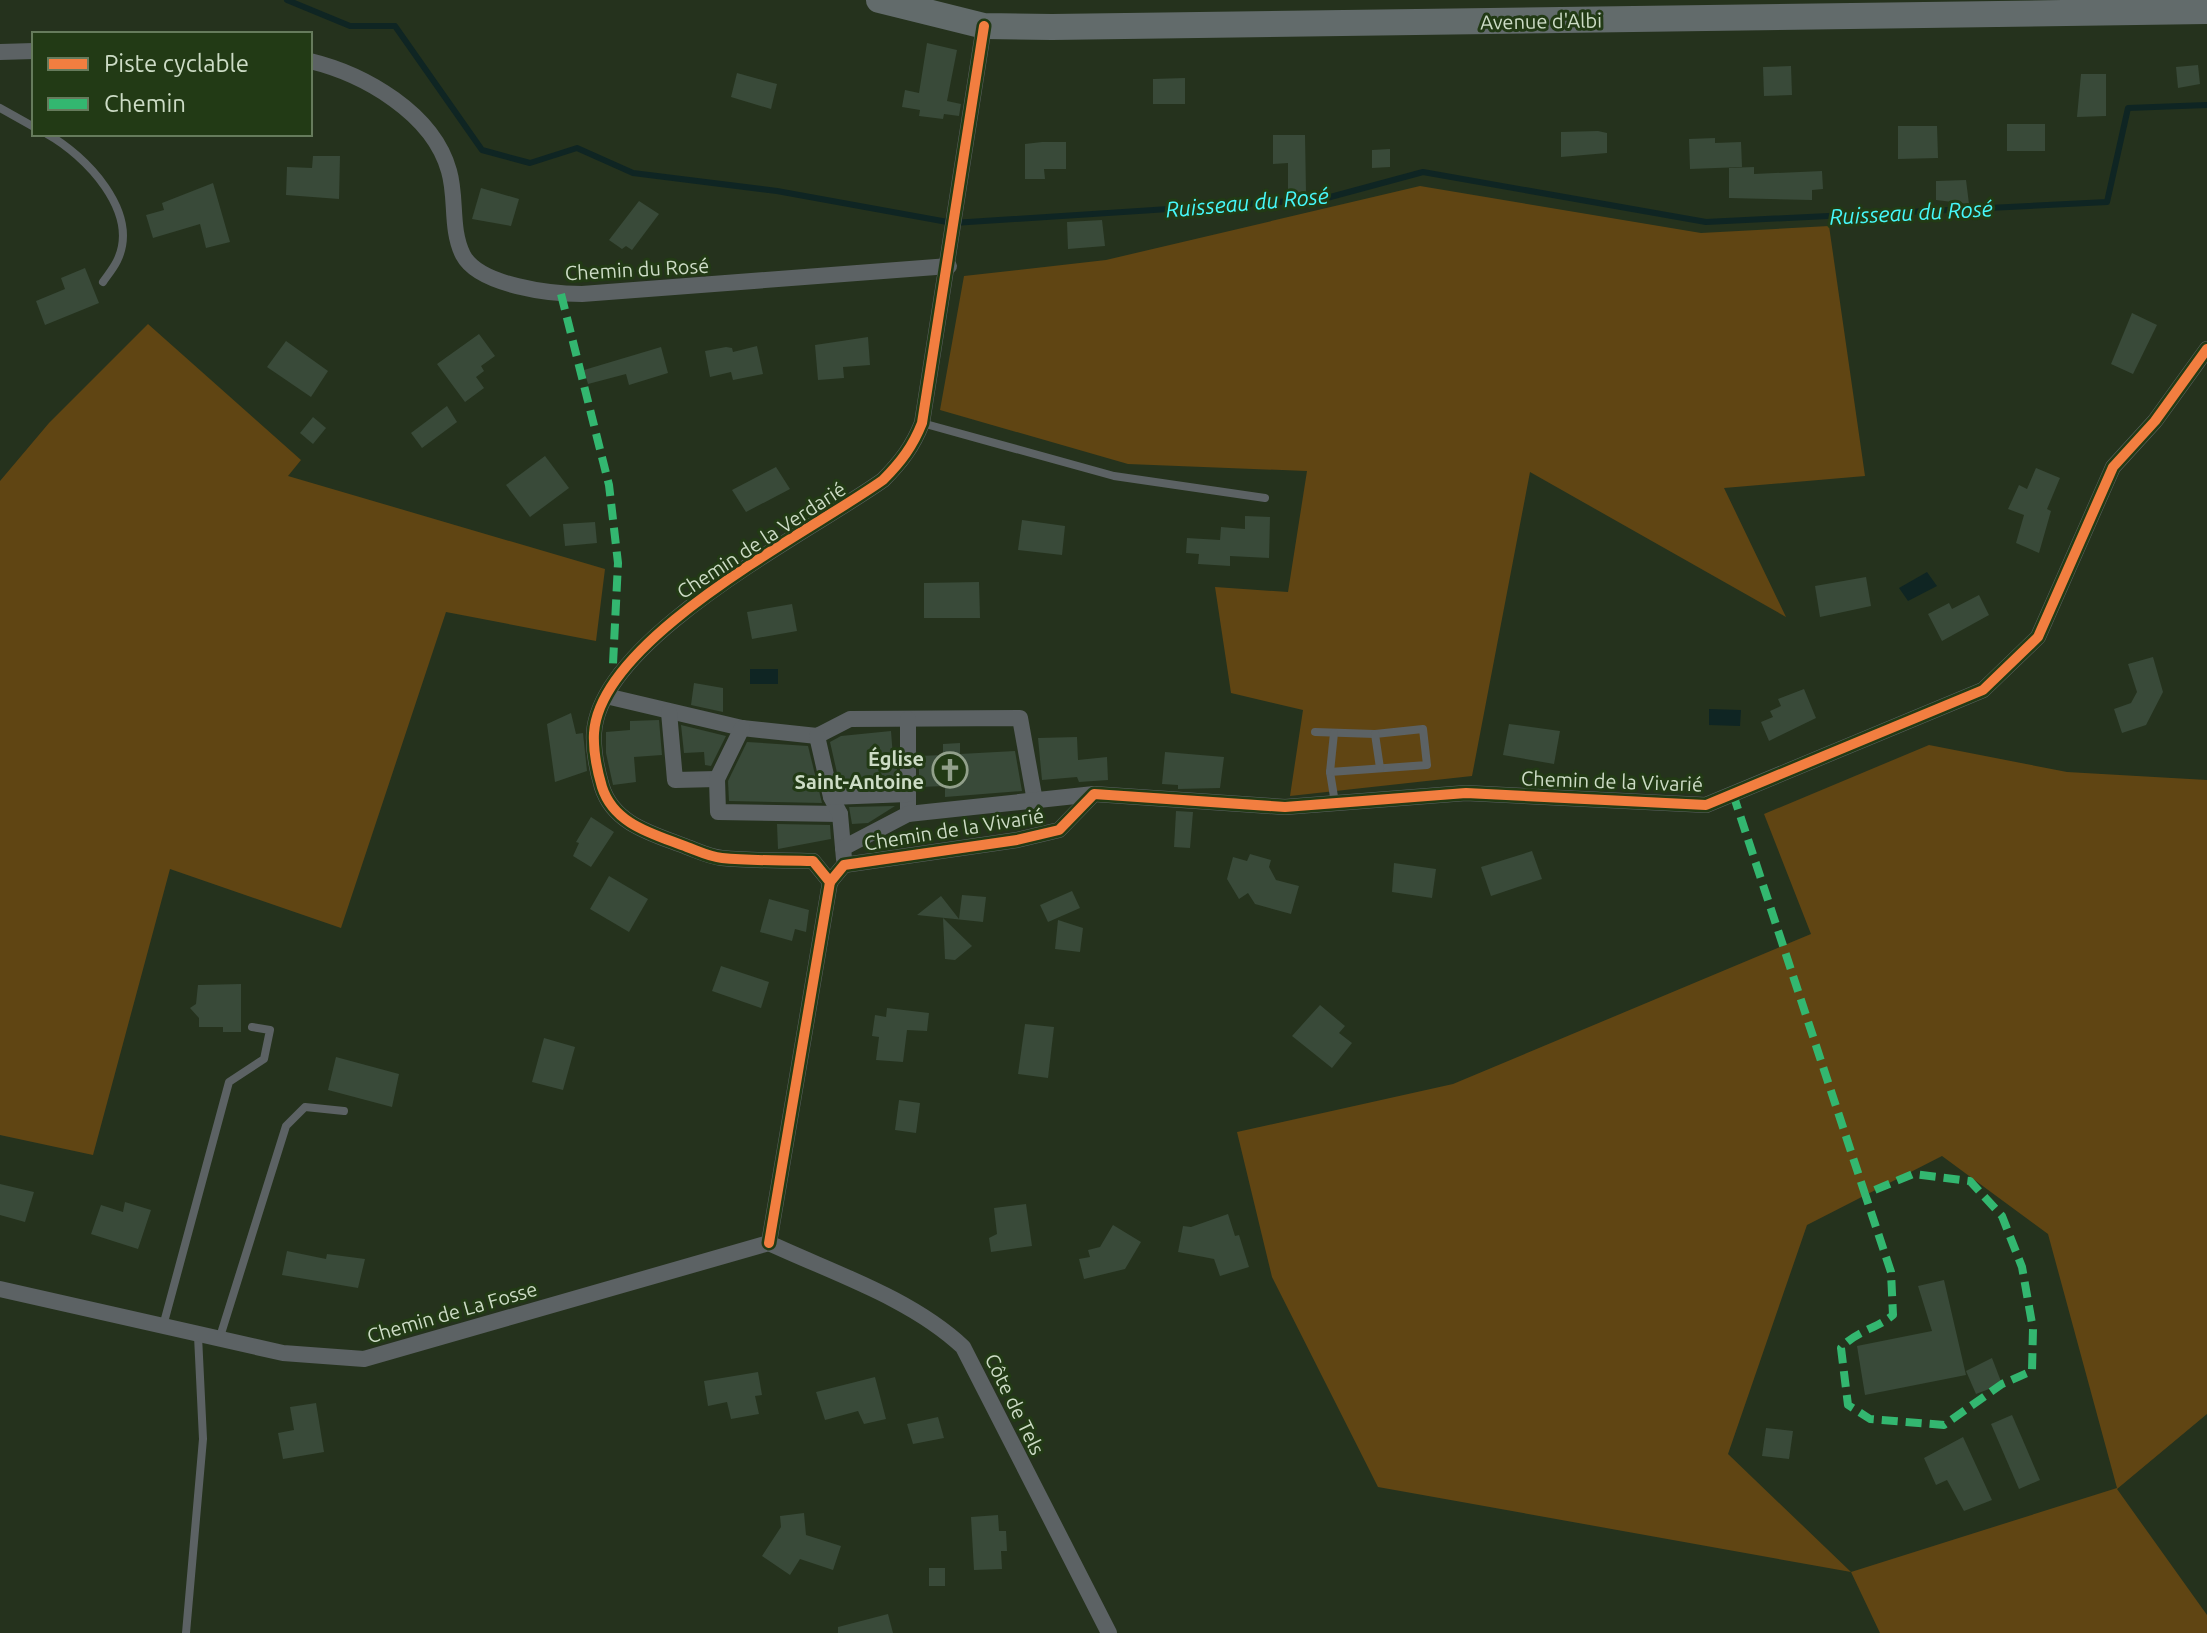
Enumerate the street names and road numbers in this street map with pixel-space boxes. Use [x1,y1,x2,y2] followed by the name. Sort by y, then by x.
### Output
[1480,8,1602,34] street label: Avenue d'Albi
[564,254,710,284] street label: Chemin du Rosé
[672,477,850,603] street label: Chemin de la Verdarié
[1521,766,1703,796] street label: Chemin de la Vivarié
[862,803,1046,855] street label: Chemin de la Vivarié
[364,1277,540,1347] street label: Chemin de La Fosse
[981,1350,1049,1458] street label: Côte de Tels

